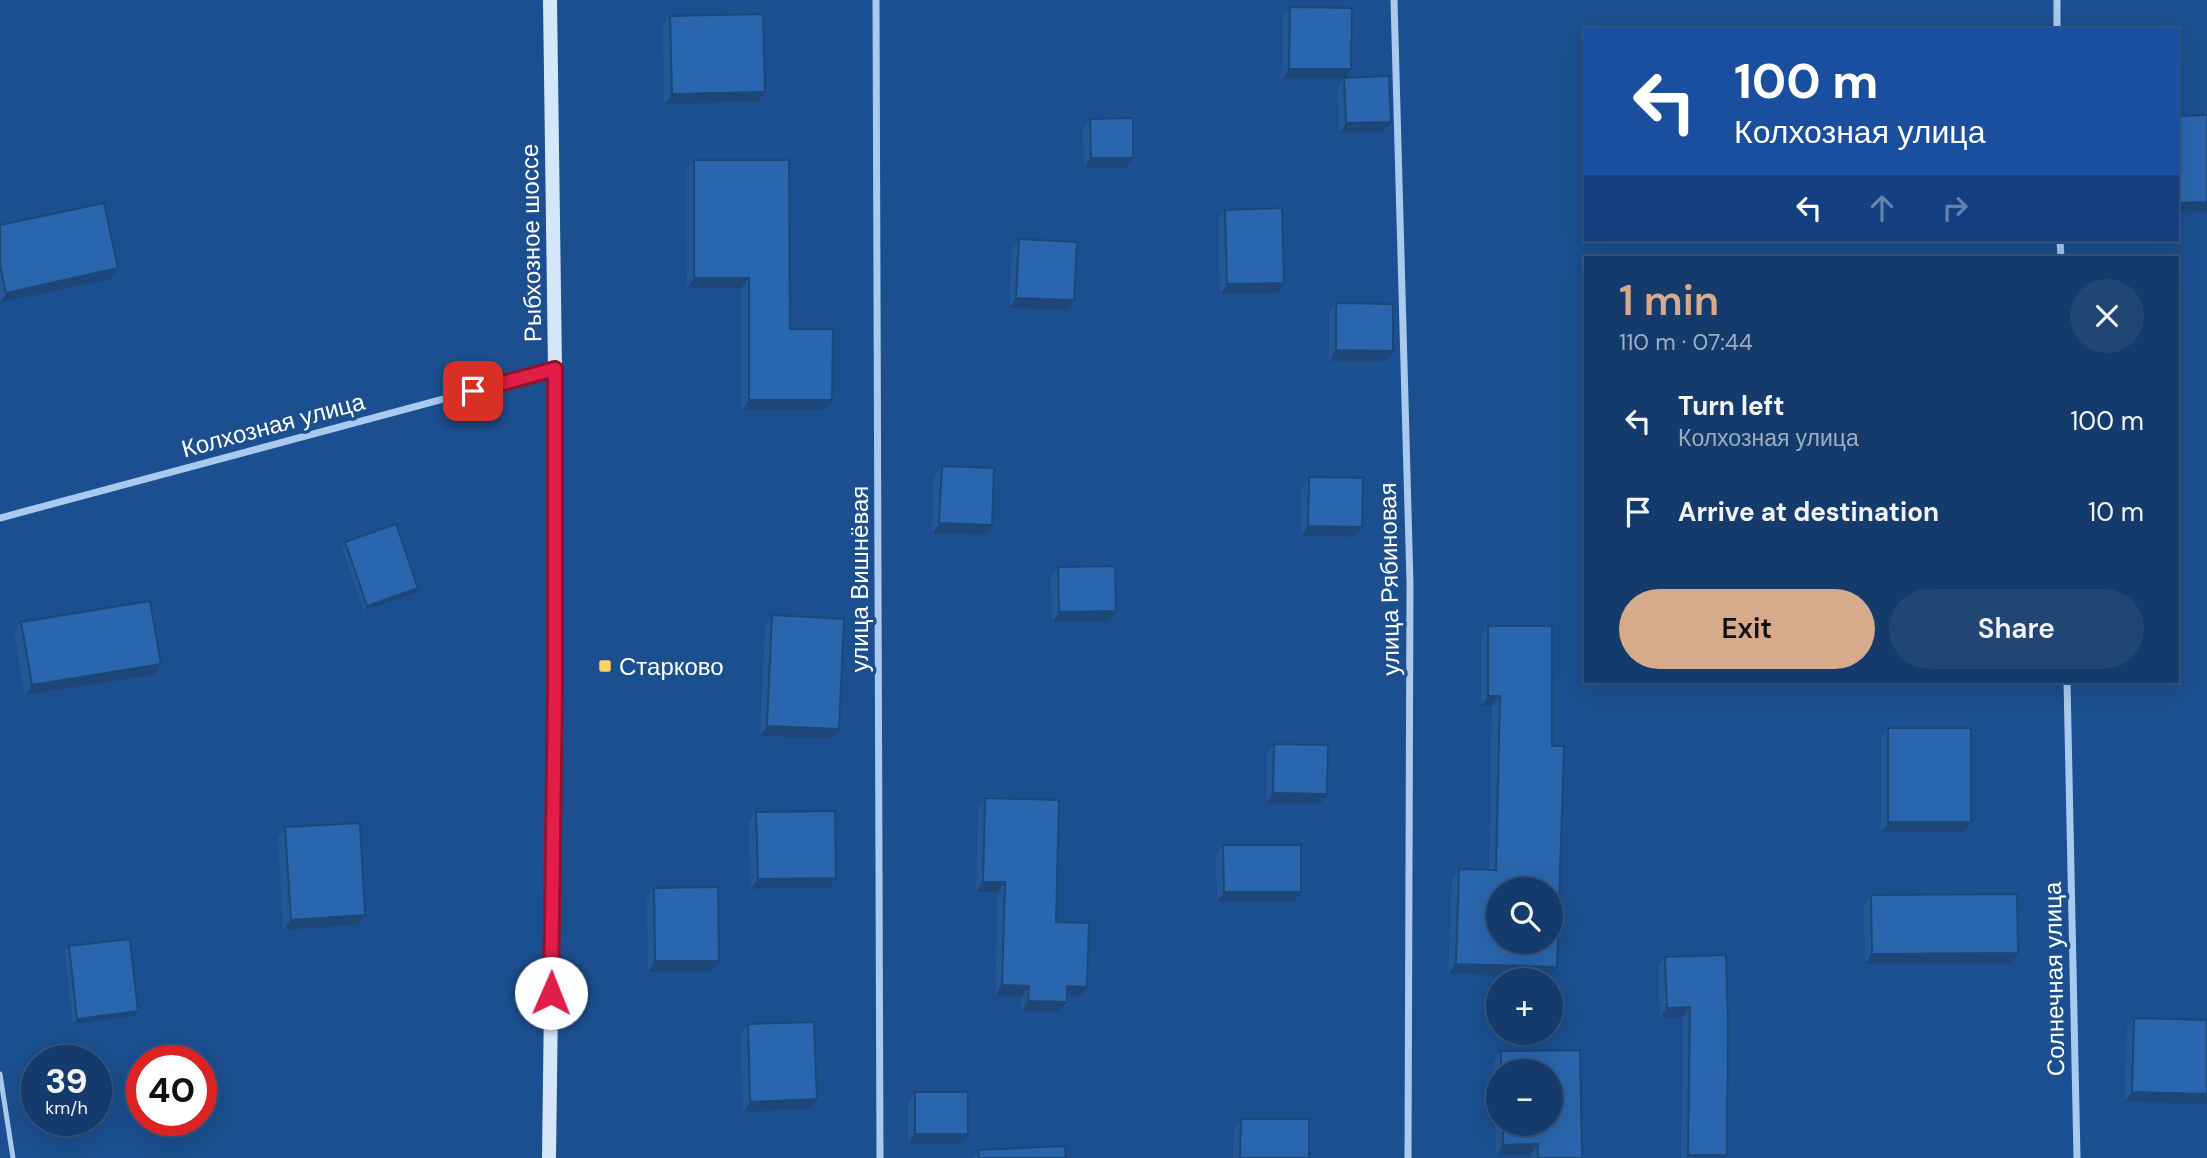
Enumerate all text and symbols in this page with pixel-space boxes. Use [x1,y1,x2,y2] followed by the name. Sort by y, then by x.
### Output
[1734,49,1878,113] text: 100 m
[1619,56,1710,147] icon: left
[1734,111,1985,153] text: Колхозная улица
[514,144,548,342] street label: Рыбхозное шоссе
[1790,189,1828,227] icon: left
[1863,189,1901,227] icon: ahead
[1936,189,1974,227] icon: right
[1619,273,1719,328] text: 1 min
[2070,279,2144,353] button: close
[1619,327,1753,357] text: 110 m · 07:44
[443,361,503,421] pin
[454,372,492,410] icon: arrive
[178,385,369,464] street label: Колхозная улица
[1678,389,1785,423] text: Turn left
[1619,402,1657,440] icon: left
[2070,404,2144,438] text: 100 m
[1678,423,1859,453] text: Колхозная улица
[1372,482,1406,676] street label: улица Рябиновая
[844,486,875,672] street label: улица Вишнёвая
[1619,493,1657,531] icon: arrive
[1678,495,1939,529] text: Arrive at destination
[2088,495,2144,529] text: 10 m
[1619,589,1875,669] button: Exit
[1889,589,2144,669] button: Share
[619,651,724,682] place label: Старково
[597,658,613,674] marker: Старково
[1486,877,1563,1136] map controls
[1486,877,1563,954] button: search
[2037,881,2071,1076] street label: Солнечная улица
[514,956,588,1030] position arrow
[1486,968,1563,1045] button: +
[126,1045,217,1136] speed limit sign: 40
[45,1058,88,1104] text: 39
[1486,1059,1563,1136] button: −
[45,1096,88,1120] text: km/h

